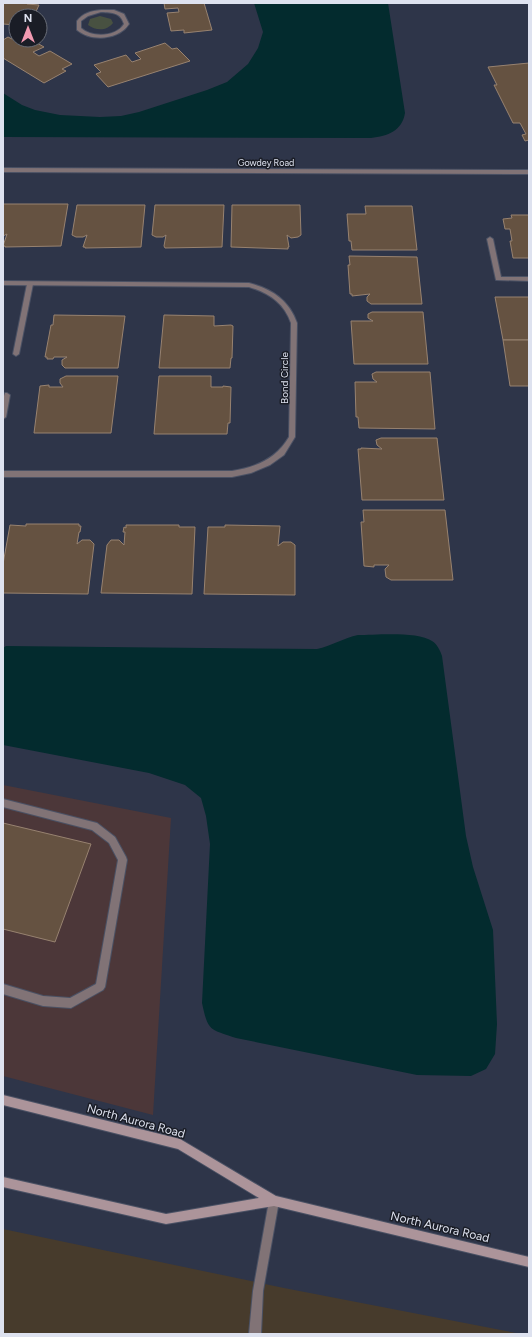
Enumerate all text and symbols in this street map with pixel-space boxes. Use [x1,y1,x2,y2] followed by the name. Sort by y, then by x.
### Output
[8,8,48,48] north arrow
[24,12,32,25] text: N
[238,157,294,168] street label: Gowdey Road
[278,352,291,404] street label: Bond Circle
[85,1101,187,1141] street label: North Aurora Road
[389,1209,491,1245] street label: North Aurora Road

